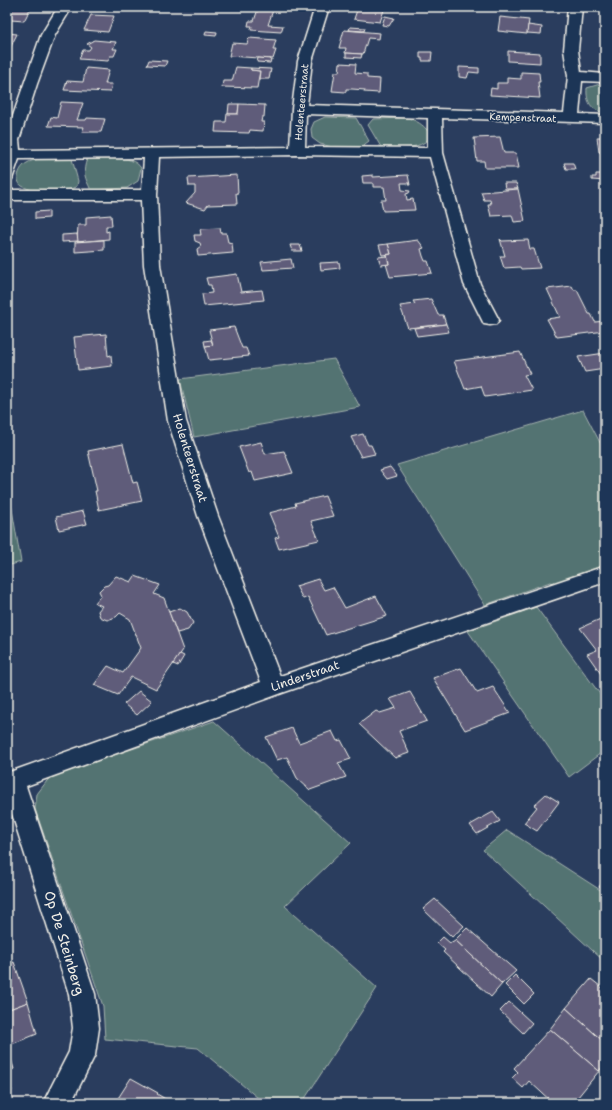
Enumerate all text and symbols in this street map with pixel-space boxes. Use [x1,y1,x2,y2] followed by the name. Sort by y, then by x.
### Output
[292,63,311,141] street label: Holenteerstraat
[489,110,557,125] street label: Kempenstraat
[169,412,211,504] street label: Holenteerstraat
[268,657,342,695] street label: Linderstraat
[41,889,89,997] street label: Op De Steinberg

